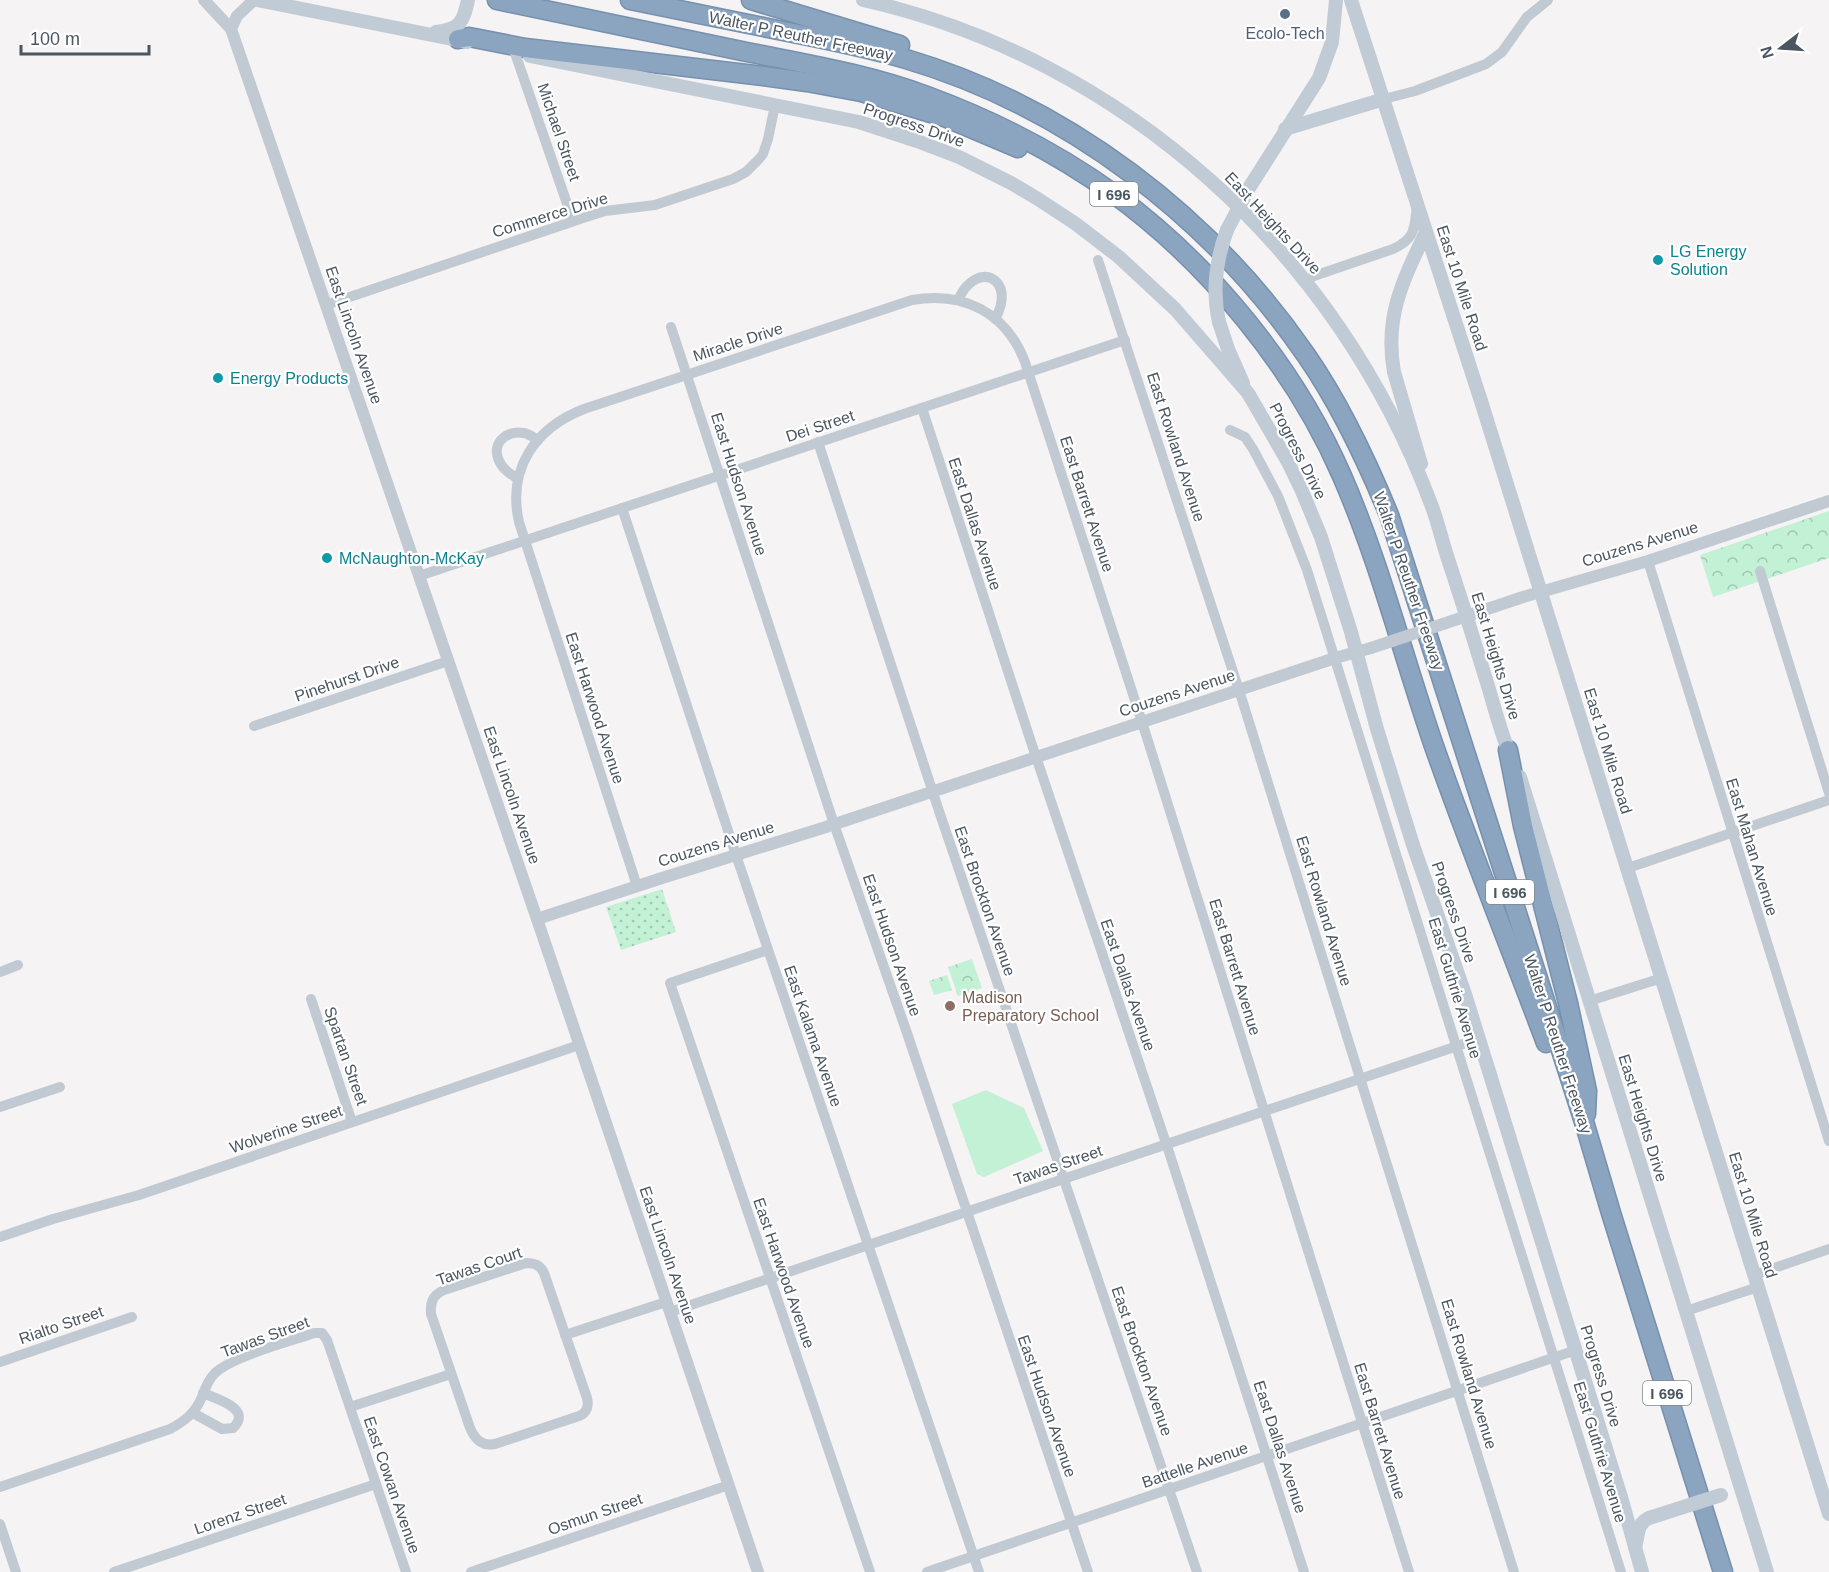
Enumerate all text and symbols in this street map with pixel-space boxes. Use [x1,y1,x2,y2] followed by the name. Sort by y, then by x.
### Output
[1278,7,1292,21] marker: Ecolo-Tech
[707,8,895,64] street label: Walter P Reuther Freeway
[21,18,148,56] scale bar
[1751,18,1811,78] north arrow
[1245,25,1325,42] place label: Ecolo-Tech
[30,29,80,49] text: 100 m
[1757,44,1777,60] text: N
[534,81,584,184] street label: Michael Street
[861,100,967,150] street label: Progress Drive
[1222,169,1324,277] street label: East Heights Drive
[1090,182,1138,206] road number: I 696
[490,189,610,241] street label: Commerce Drive
[1434,223,1490,353] street label: East 10 Mile Road
[1670,243,1746,278] place label: LG Energy Solution
[1651,253,1665,267] marker: LG Energy Solution
[322,264,386,406] street label: East Lincoln Avenue
[691,319,785,365] street label: Miracle Drive
[230,370,348,387] place label: Energy Products
[1144,370,1208,524] street label: East Rowland Avenue
[211,371,225,385] marker: Energy Products
[1266,400,1330,502] street label: Progress Drive
[784,407,857,445] street label: Dei Street
[708,410,770,558] street label: East Hudson Avenue
[1057,434,1117,574] street label: East Barrett Avenue
[946,456,1005,593] street label: East Dallas Avenue
[1370,490,1448,672] street label: Walter P Reuther Freeway
[1580,518,1700,570] street label: Couzens Avenue
[339,550,484,567] place label: McNaughton-McKay
[320,551,334,565] marker: McNaughton-McKay
[1469,590,1524,722] street label: East Heights Drive
[562,630,628,786] street label: East Harwood Avenue
[293,653,402,705] street label: Pinehurst Drive
[1117,666,1237,720] street label: Couzens Avenue
[1581,686,1635,816] street label: East 10 Mile Road
[480,724,544,866] street label: East Lincoln Avenue
[1723,776,1781,918] street label: East Mahan Avenue
[656,818,776,870] street label: Couzens Avenue
[951,824,1019,978] street label: East Brockton Avenue
[1293,834,1355,988] street label: East Rowland Avenue
[1429,859,1479,965] street label: Progress Drive
[860,872,924,1018] street label: East Hudson Avenue
[1486,880,1534,904] road number: I 696
[1206,897,1264,1037] street label: East Barrett Avenue
[1425,915,1485,1061] street label: East Guthrie Avenue
[1097,917,1159,1053] street label: East Dallas Avenue
[1521,952,1595,1136] street label: Walter P Reuther Freeway
[781,963,845,1109] street label: East Kalama Avenue
[962,989,1099,1024] place label: Madison Preparatory School
[943,999,957,1013] marker: Madison Preparatory School
[321,1004,371,1108] street label: Spartan Street
[1616,1052,1671,1184] street label: East Heights Drive
[227,1102,345,1156] street label: Wolverine Street
[1012,1142,1105,1188] street label: Tawas Street
[1726,1150,1780,1280] street label: East 10 Mile Road
[636,1184,700,1326] street label: East Lincoln Avenue
[750,1196,818,1351] street label: East Harwood Avenue
[434,1243,524,1289] street label: Tawas Court
[1108,1284,1176,1438] street label: East Brockton Avenue
[1438,1297,1500,1451] street label: East Rowland Avenue
[17,1302,106,1347] street label: Rialto Street
[219,1313,312,1361] street label: Tawas Street
[1577,1323,1625,1429] street label: Progress Drive
[1015,1333,1079,1479] street label: East Hudson Avenue
[1351,1361,1409,1501] street label: East Barrett Avenue
[1251,1379,1310,1516] street label: East Dallas Avenue
[1570,1379,1630,1525] street label: East Guthrie Avenue
[1643,1381,1691,1405] road number: I 696
[361,1414,423,1556] street label: East Cowan Avenue
[1140,1439,1250,1491] street label: Battelle Avenue
[192,1490,289,1538] street label: Lorenz Street
[546,1490,645,1538] street label: Osmun Street

